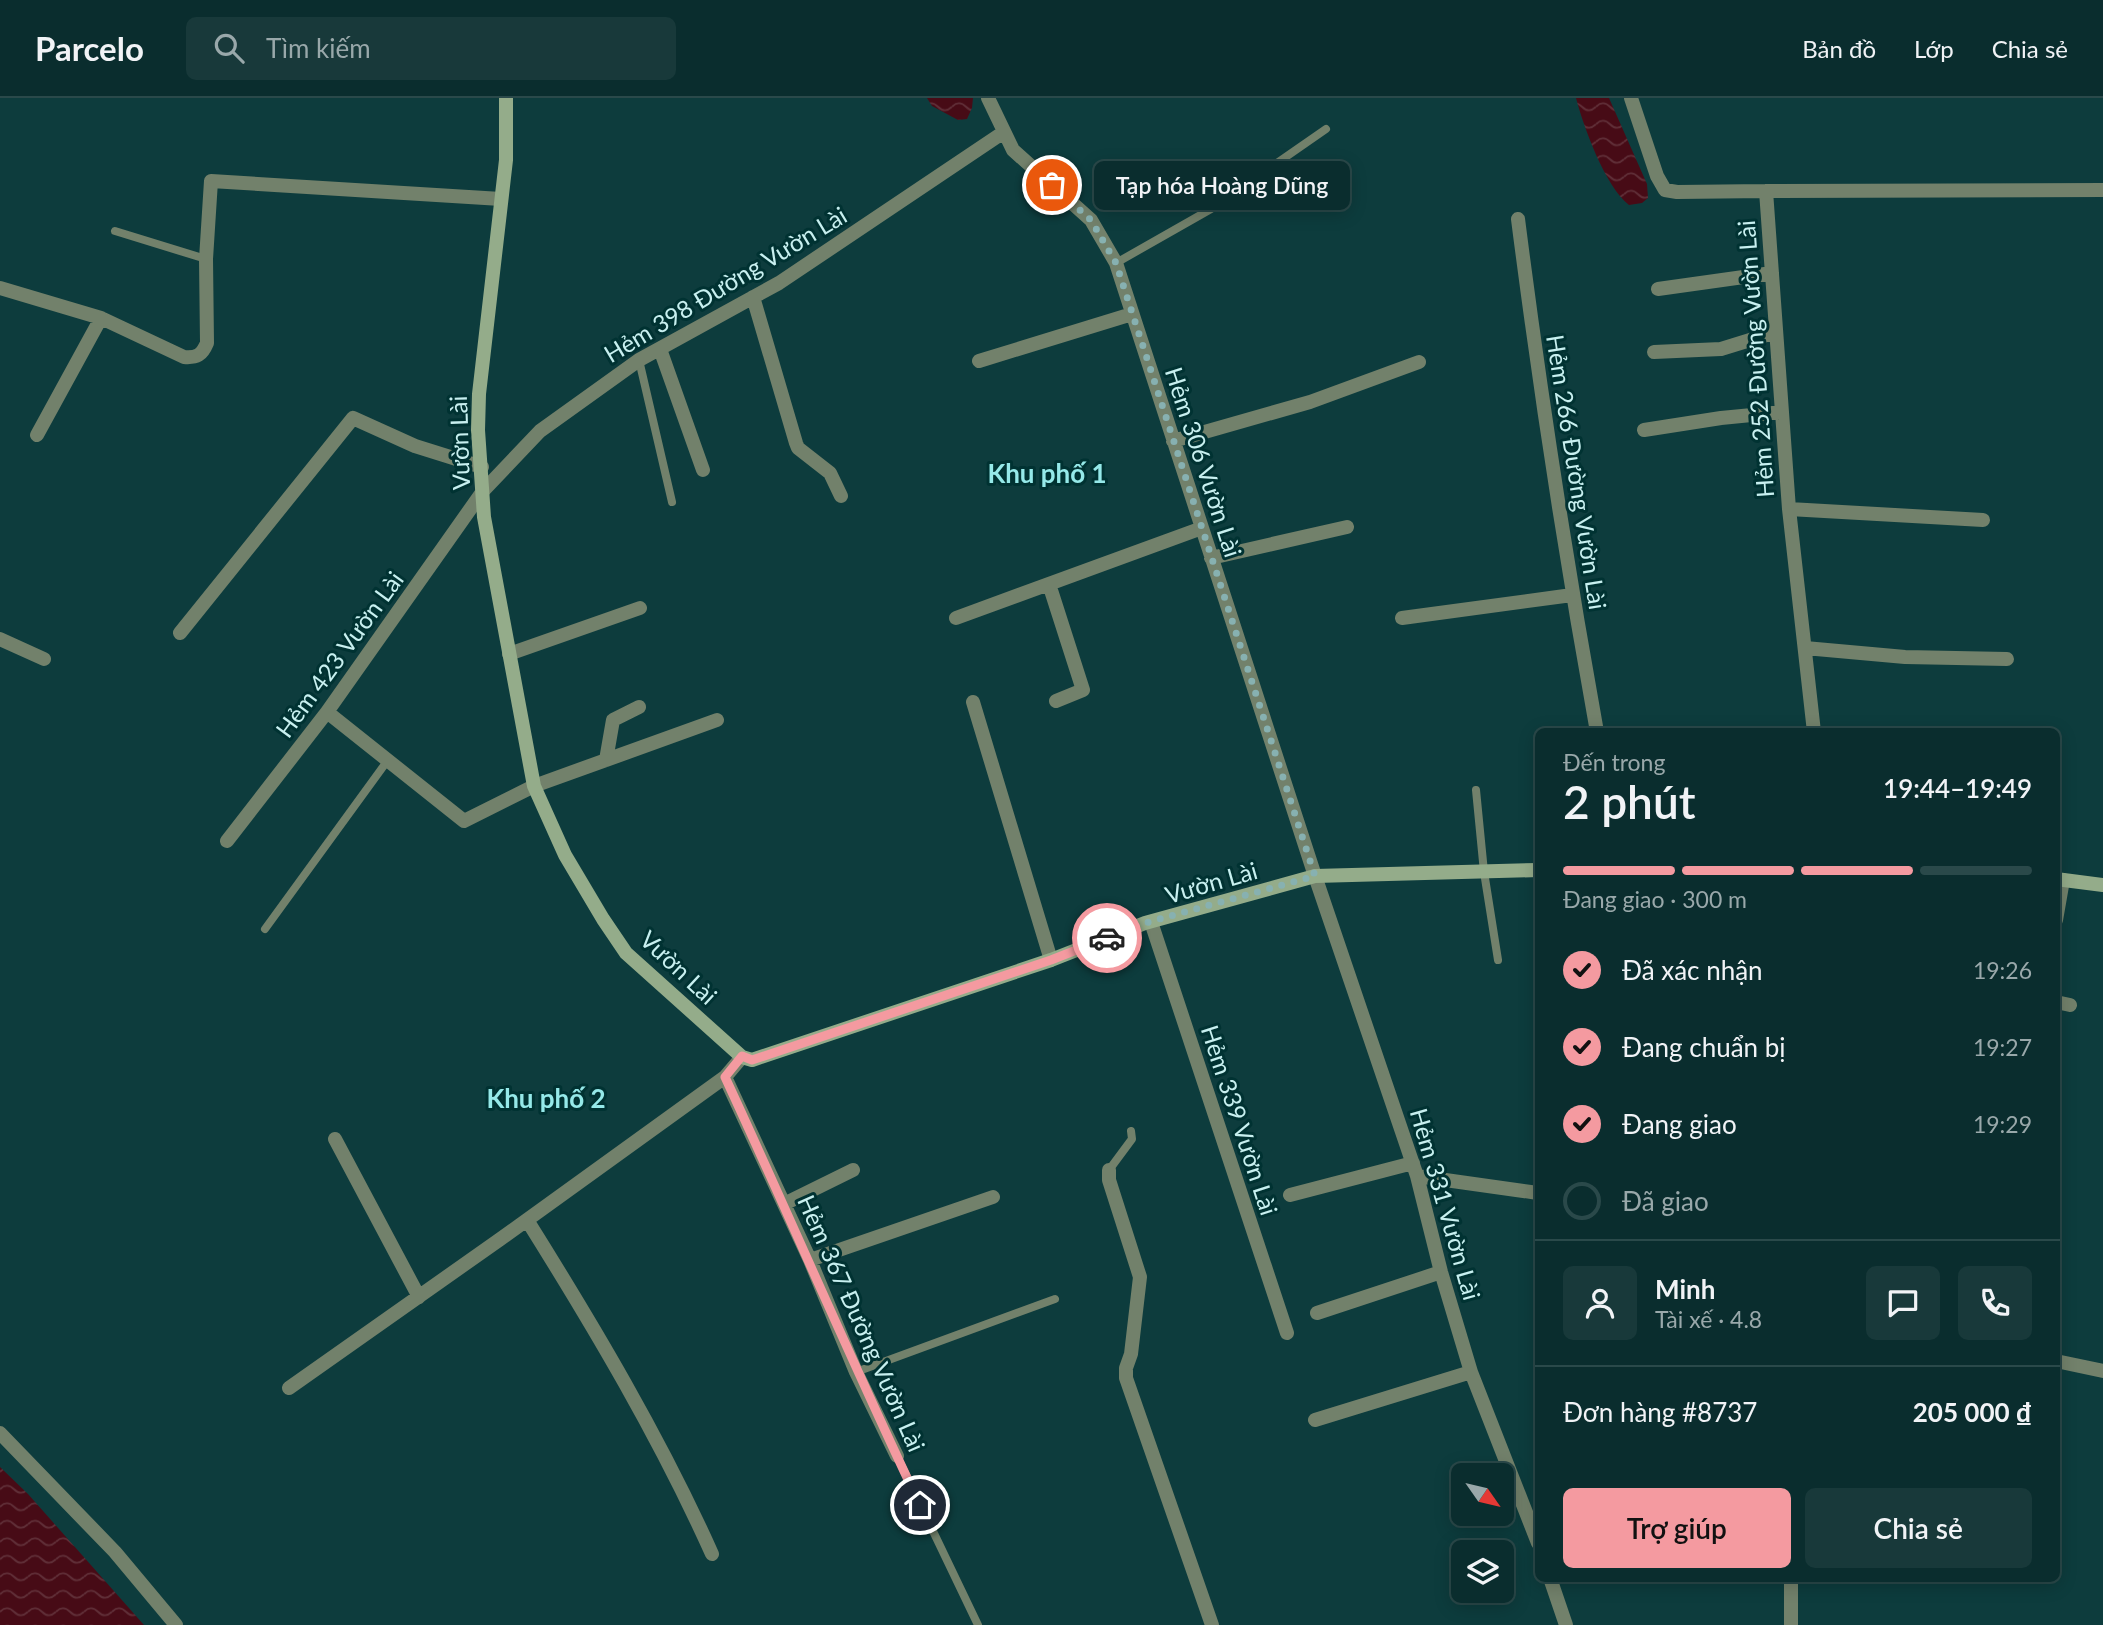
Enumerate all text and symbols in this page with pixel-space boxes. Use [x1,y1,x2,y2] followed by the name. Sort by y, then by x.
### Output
[186,17,676,80] search box
[35,28,144,68] text: Parcelo
[210,29,248,67] icon: search
[266,32,371,64] text: Tìm kiếm
[1802,34,1876,63] text: Bản đồ
[1914,34,1954,63] text: Lớp
[1992,34,2068,63] text: Chia sẻ
[1022,155,1082,215] pin
[1094,160,1350,210] callout: Tạp hóa Hoàng Dũng
[1033,166,1071,204] icon: bag
[1116,171,1328,199] text: Tạp hóa Hoàng Dũng
[598,200,852,368] street label: Hẻm 398 Đường Vườn Lài
[1731,219,1779,499] street label: Hẻm 252 Đường Vườn Lài
[1541,332,1613,612] street label: Hẻm 266 Đường Vườn Lài
[1160,363,1248,561] street label: Hẻm 306 Vườn Lài
[443,395,475,491] street label: Vườn Lài
[987,457,1107,489] district label: Khu phố 1
[269,565,409,743] street label: Hẻm 423 Vườn Lài
[1563,748,1665,776] text: Đến trong
[1883,772,2032,804] text: 19:44–19:49
[1563,774,1696,829] text: 2 phút
[1162,855,1260,909] street label: Vườn Lài
[1563,885,1747,913] text: Đang giao · 300 m
[1072,903,1142,973] courier
[1088,919,1126,957] icon: car
[635,924,723,1010] street label: Vườn Lài
[1563,951,1601,989] icon: check
[1622,954,1763,986] text: Đã xác nhận
[1973,956,2032,984] text: 19:26
[1196,1021,1284,1219] street label: Hẻm 339 Vườn Lài
[1563,1028,1601,1066] icon: check
[1622,1031,1786,1063] text: Đang chuẩn bị
[1973,1033,2032,1061] text: 19:27
[486,1082,606,1114] district label: Khu phố 2
[1405,1105,1487,1303] street label: Hẻm 331 Vườn Lài
[1563,1105,1601,1143] icon: check
[1622,1108,1737,1140] text: Đang giao
[1973,1110,2032,1138] text: 19:29
[1622,1185,1709,1217] text: Đã giao
[792,1190,932,1456] street label: Hẻm 367 Đường Vườn Lài
[1563,1266,1637,1340] button: person
[1866,1266,1940,1340] button: chat
[1958,1266,2032,1340] button: phone
[1655,1273,1715,1305] text: Minh
[1655,1305,1762,1333] text: Tài xế · 4.8
[1563,1396,1757,1428] text: Đơn hàng #8737
[1913,1396,2032,1428] text: 205 000 ₫
[1451,1463,1514,1526] north arrow
[1451,1463,1514,1603] map controls
[890,1475,950,1535] pin
[901,1486,939,1524] icon: home
[1563,1488,1791,1568] button: Trợ giúp
[1805,1488,2032,1568] button: Chia sẻ
[1451,1540,1514,1603] button: layers

